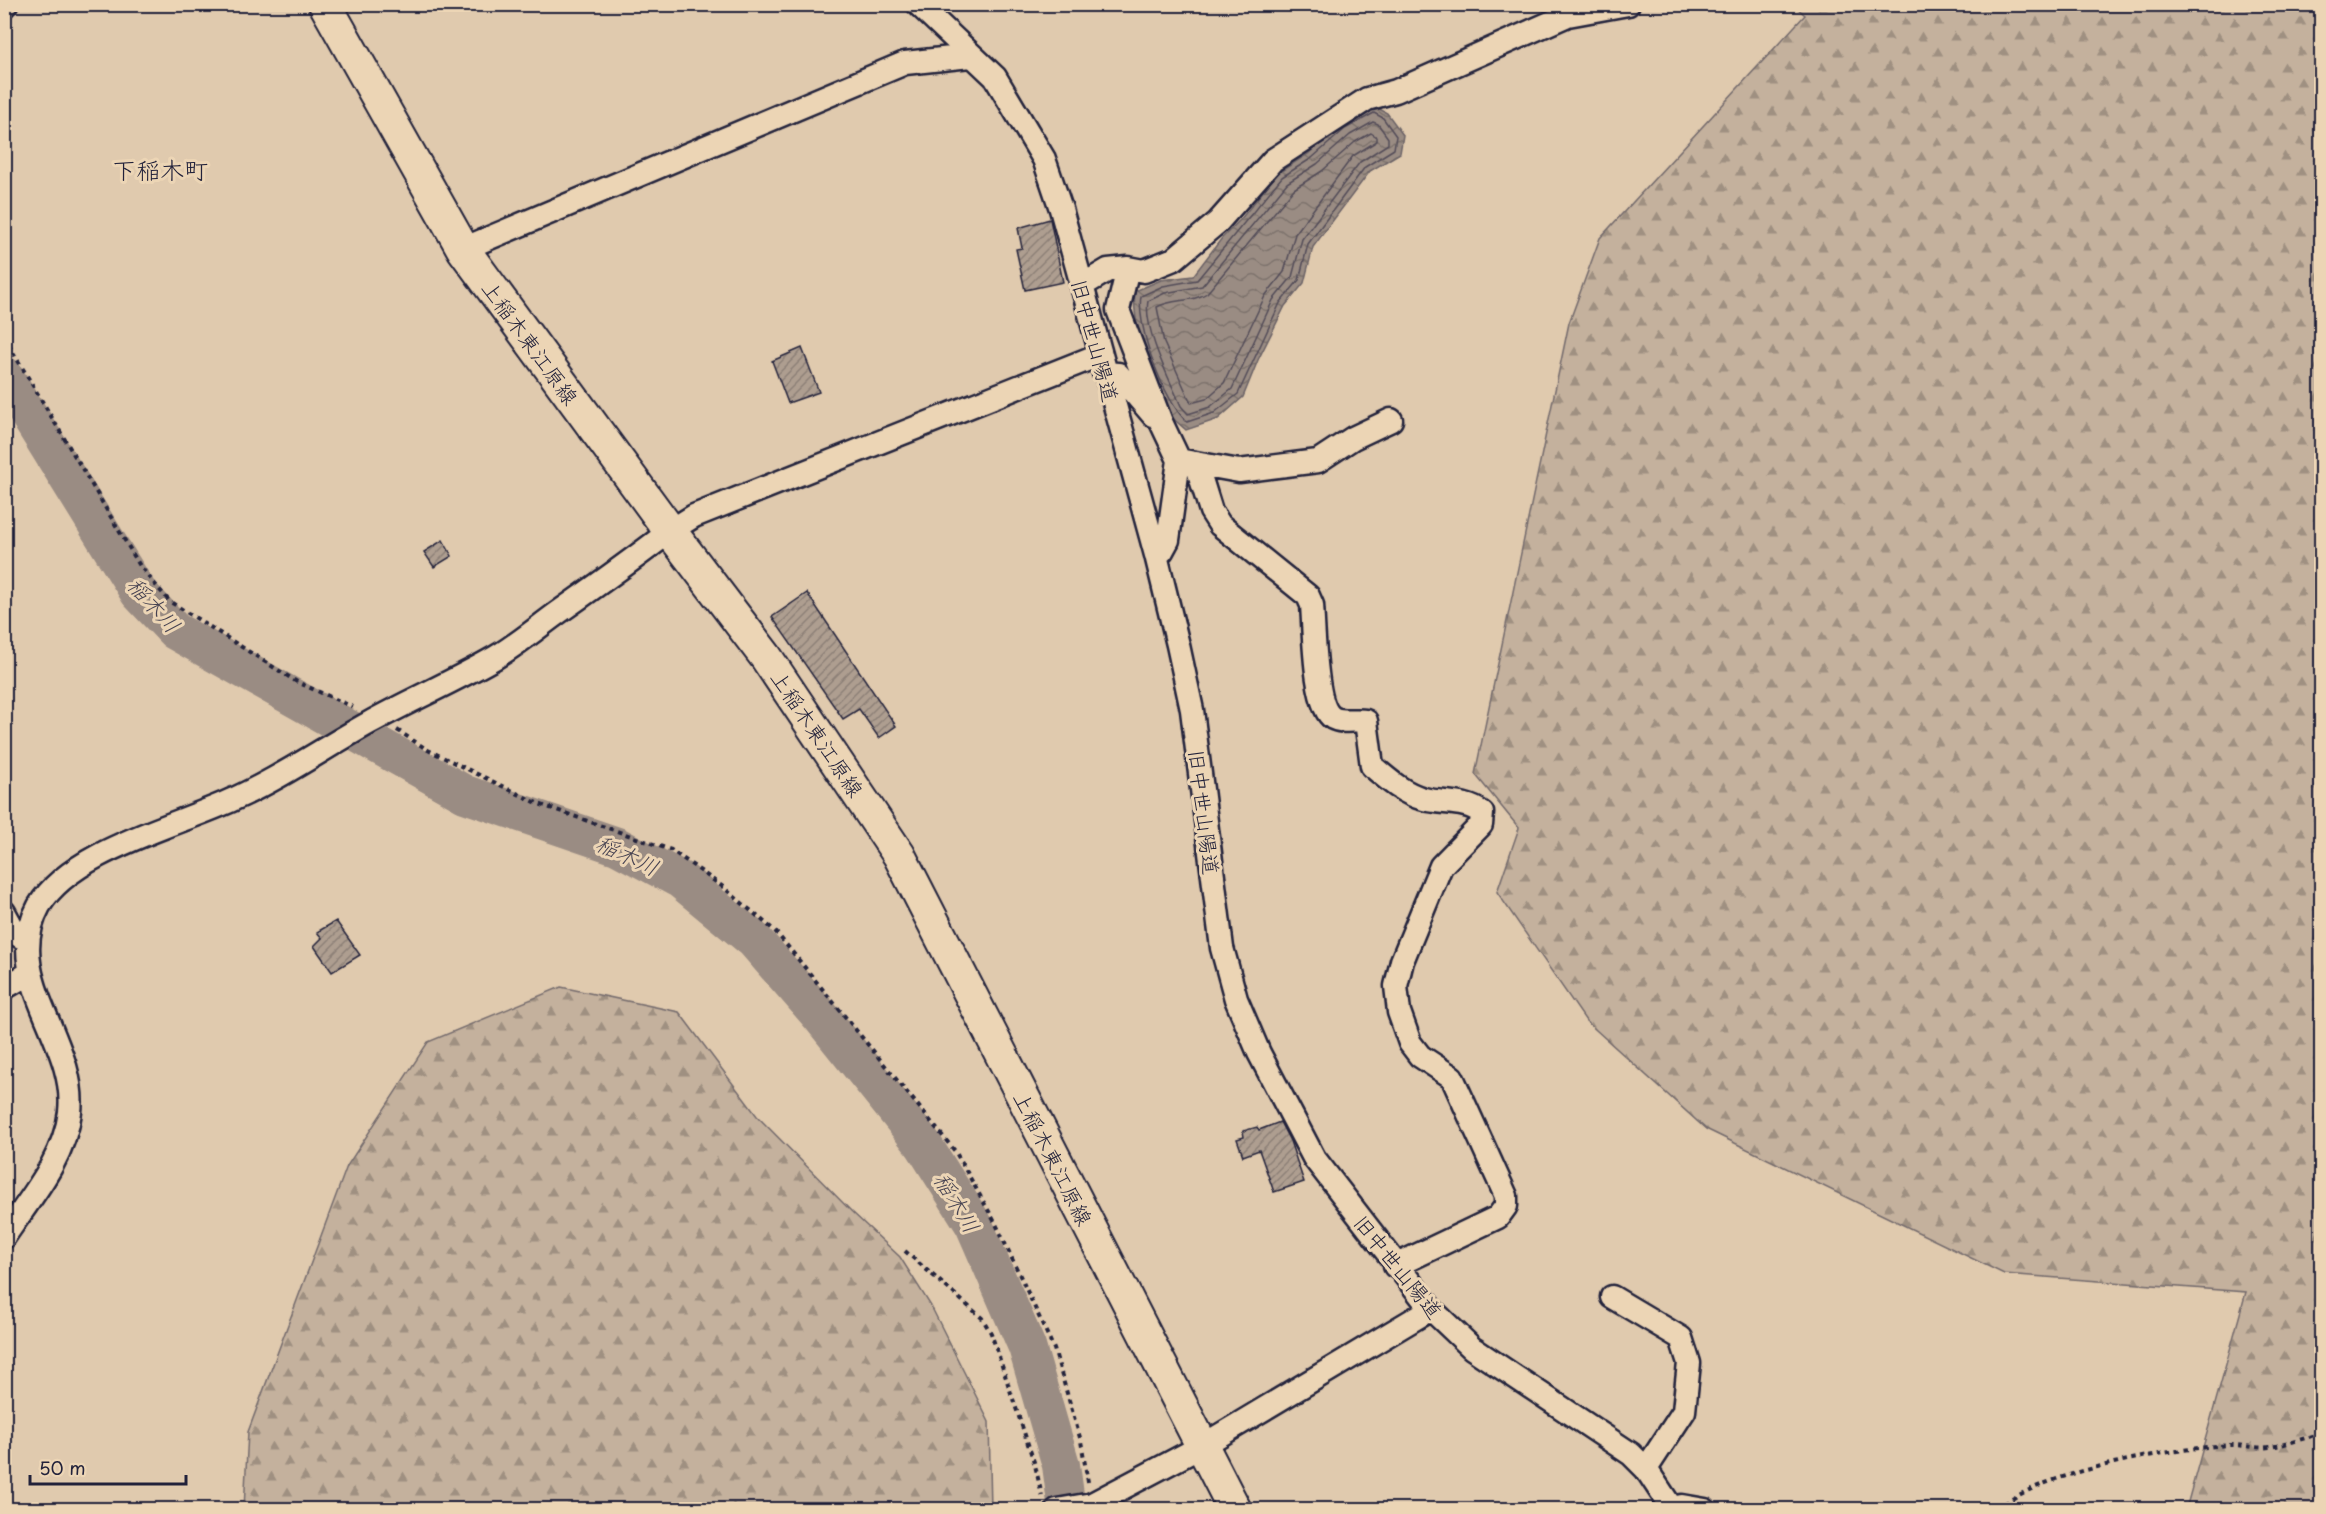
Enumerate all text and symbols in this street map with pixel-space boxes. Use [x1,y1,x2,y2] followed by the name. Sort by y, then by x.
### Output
[112,151,208,187] district label: 下稲木町
[475,273,587,411] street label: 上稲木東江原線
[1064,275,1128,405] street label: 旧中世山陽道
[121,568,189,640] water label: 稲木川
[764,663,872,803] street label: 上稲木東江原線
[1181,748,1229,876] street label: 旧中世山陽道
[591,825,665,883] water label: 稲木川
[1006,1085,1102,1231] street label: 上稲木東江原線
[927,1165,989,1239] water label: 稲木川
[1347,1207,1451,1325] street label: 旧中世山陽道
[30,1448,186,1486] scale bar
[39,1454,86,1481] text: 50 m

